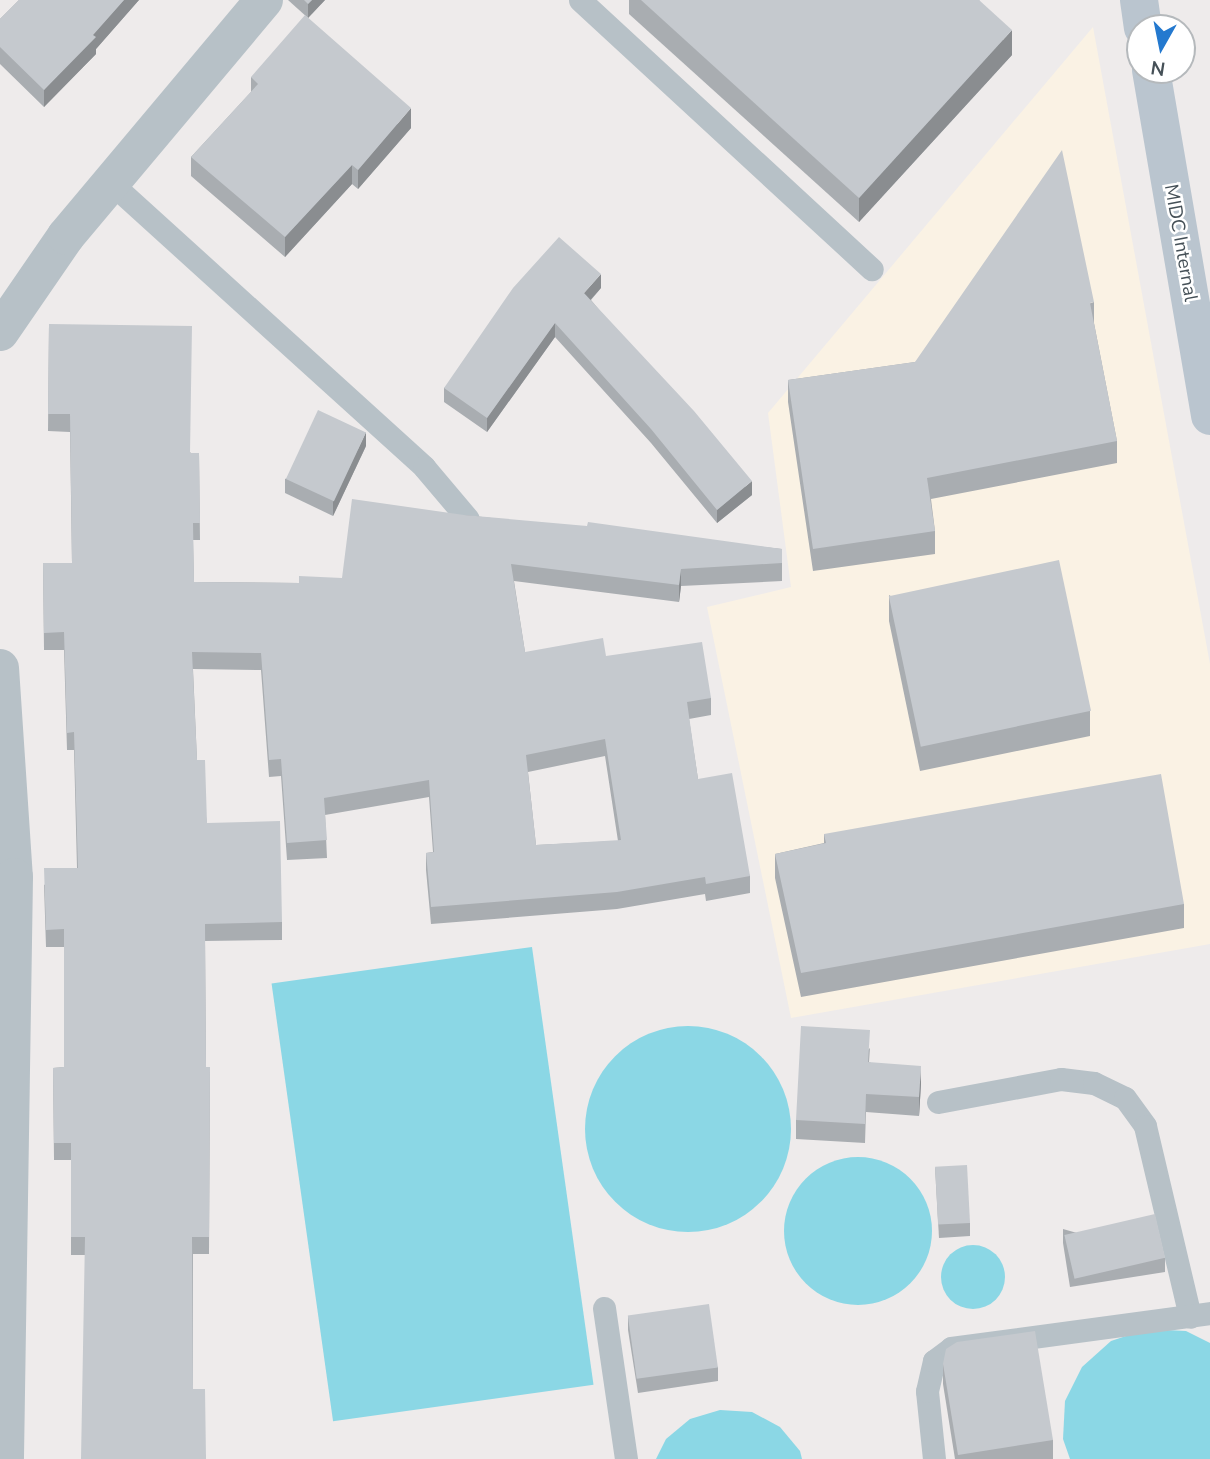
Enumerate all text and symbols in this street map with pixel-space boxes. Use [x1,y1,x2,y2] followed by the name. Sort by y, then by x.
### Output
[1126,14,1196,84] north arrow
[1149,54,1167,82] text: N
[1158,183,1202,303] street label: MIDC Internal

